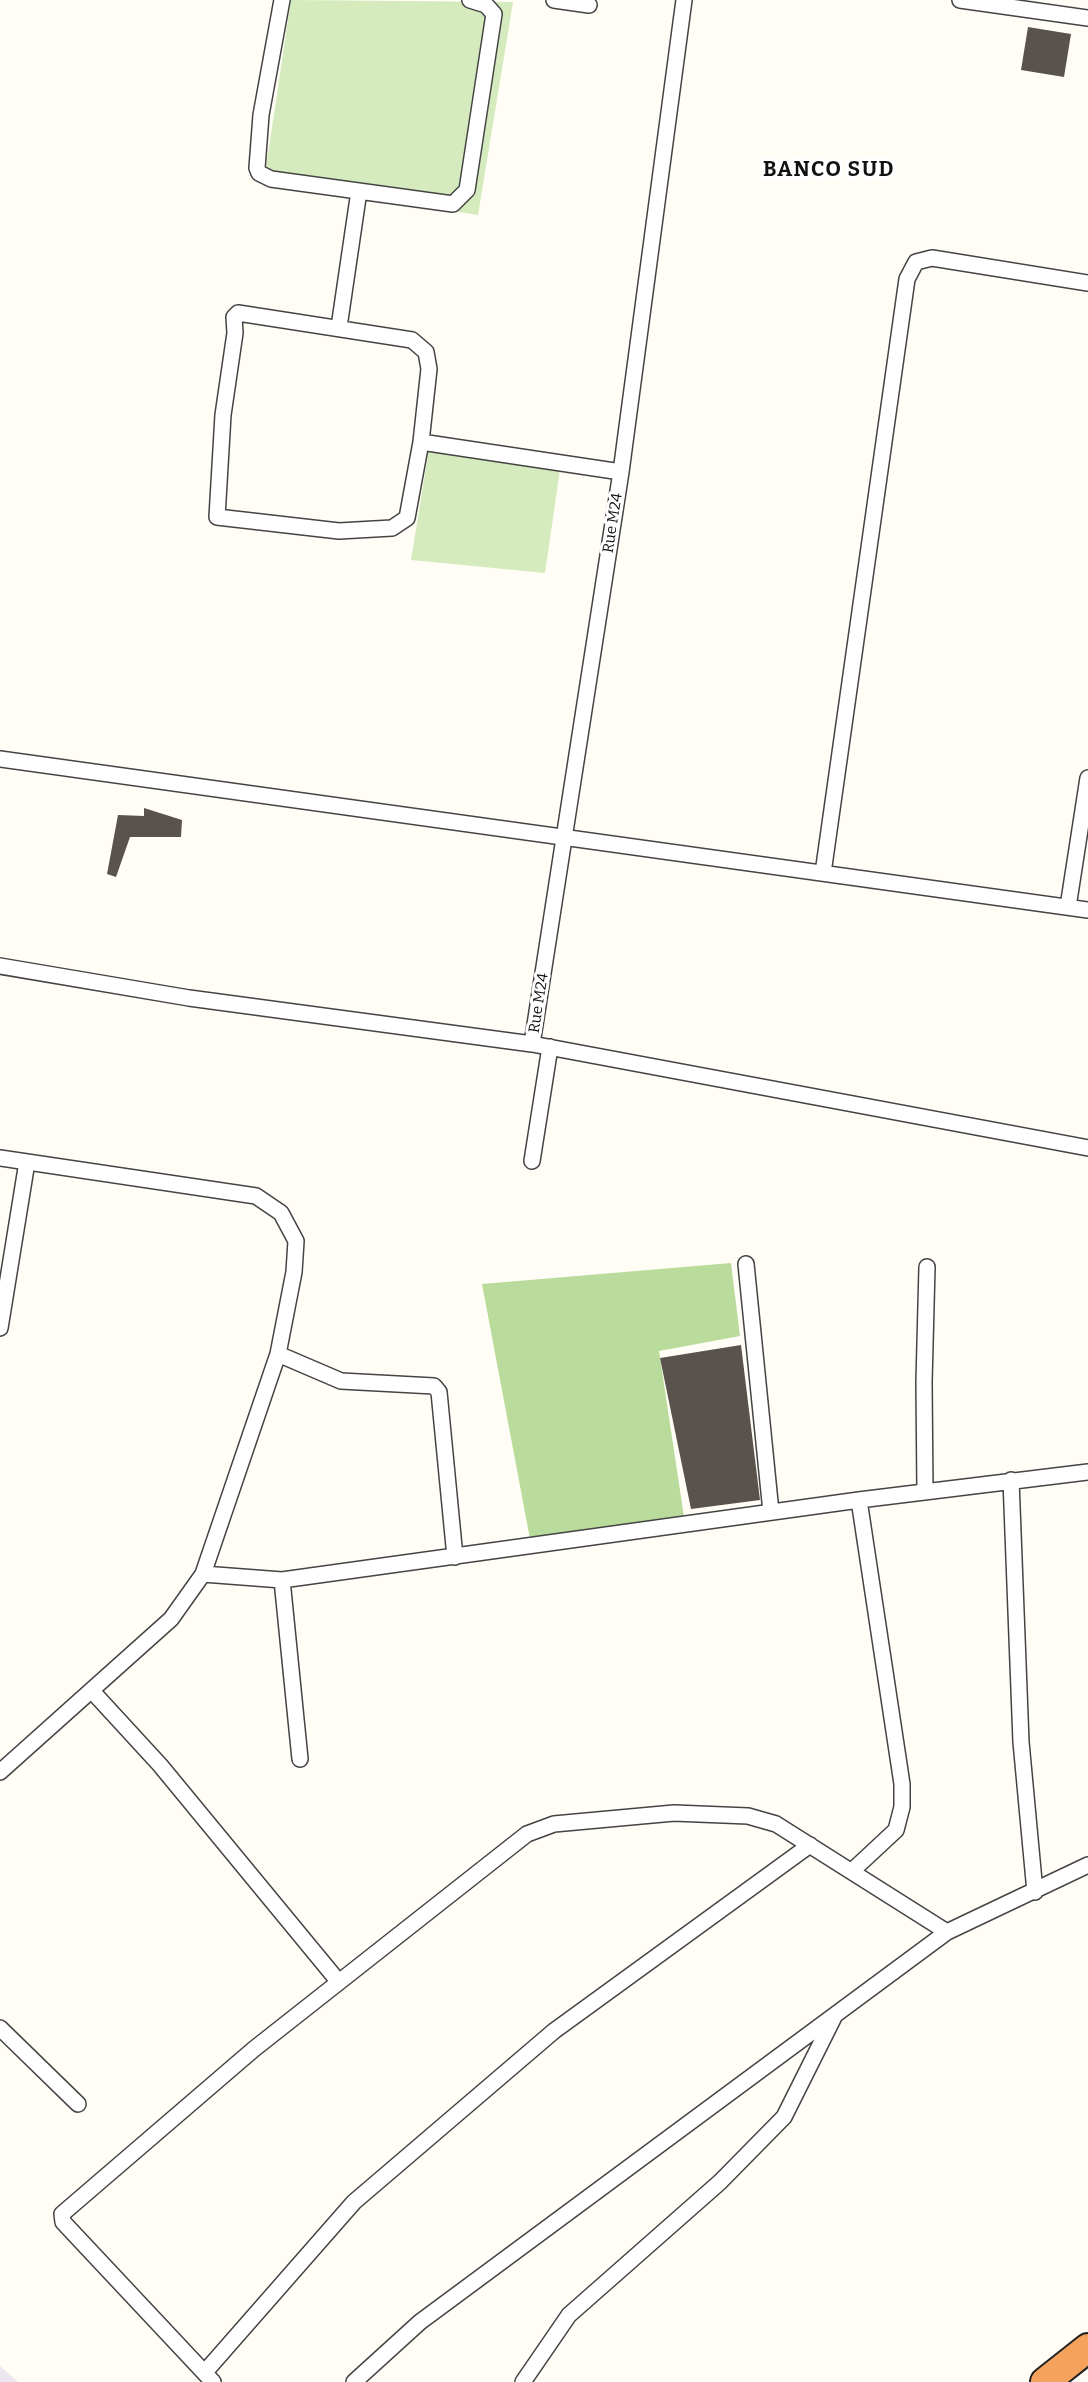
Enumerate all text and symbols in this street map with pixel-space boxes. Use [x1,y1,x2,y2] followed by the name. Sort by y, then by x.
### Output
[763,157,895,183] district label: BANCO SUD
[599,492,627,554] street label: Rue M24
[525,972,553,1034] street label: Rue M24

